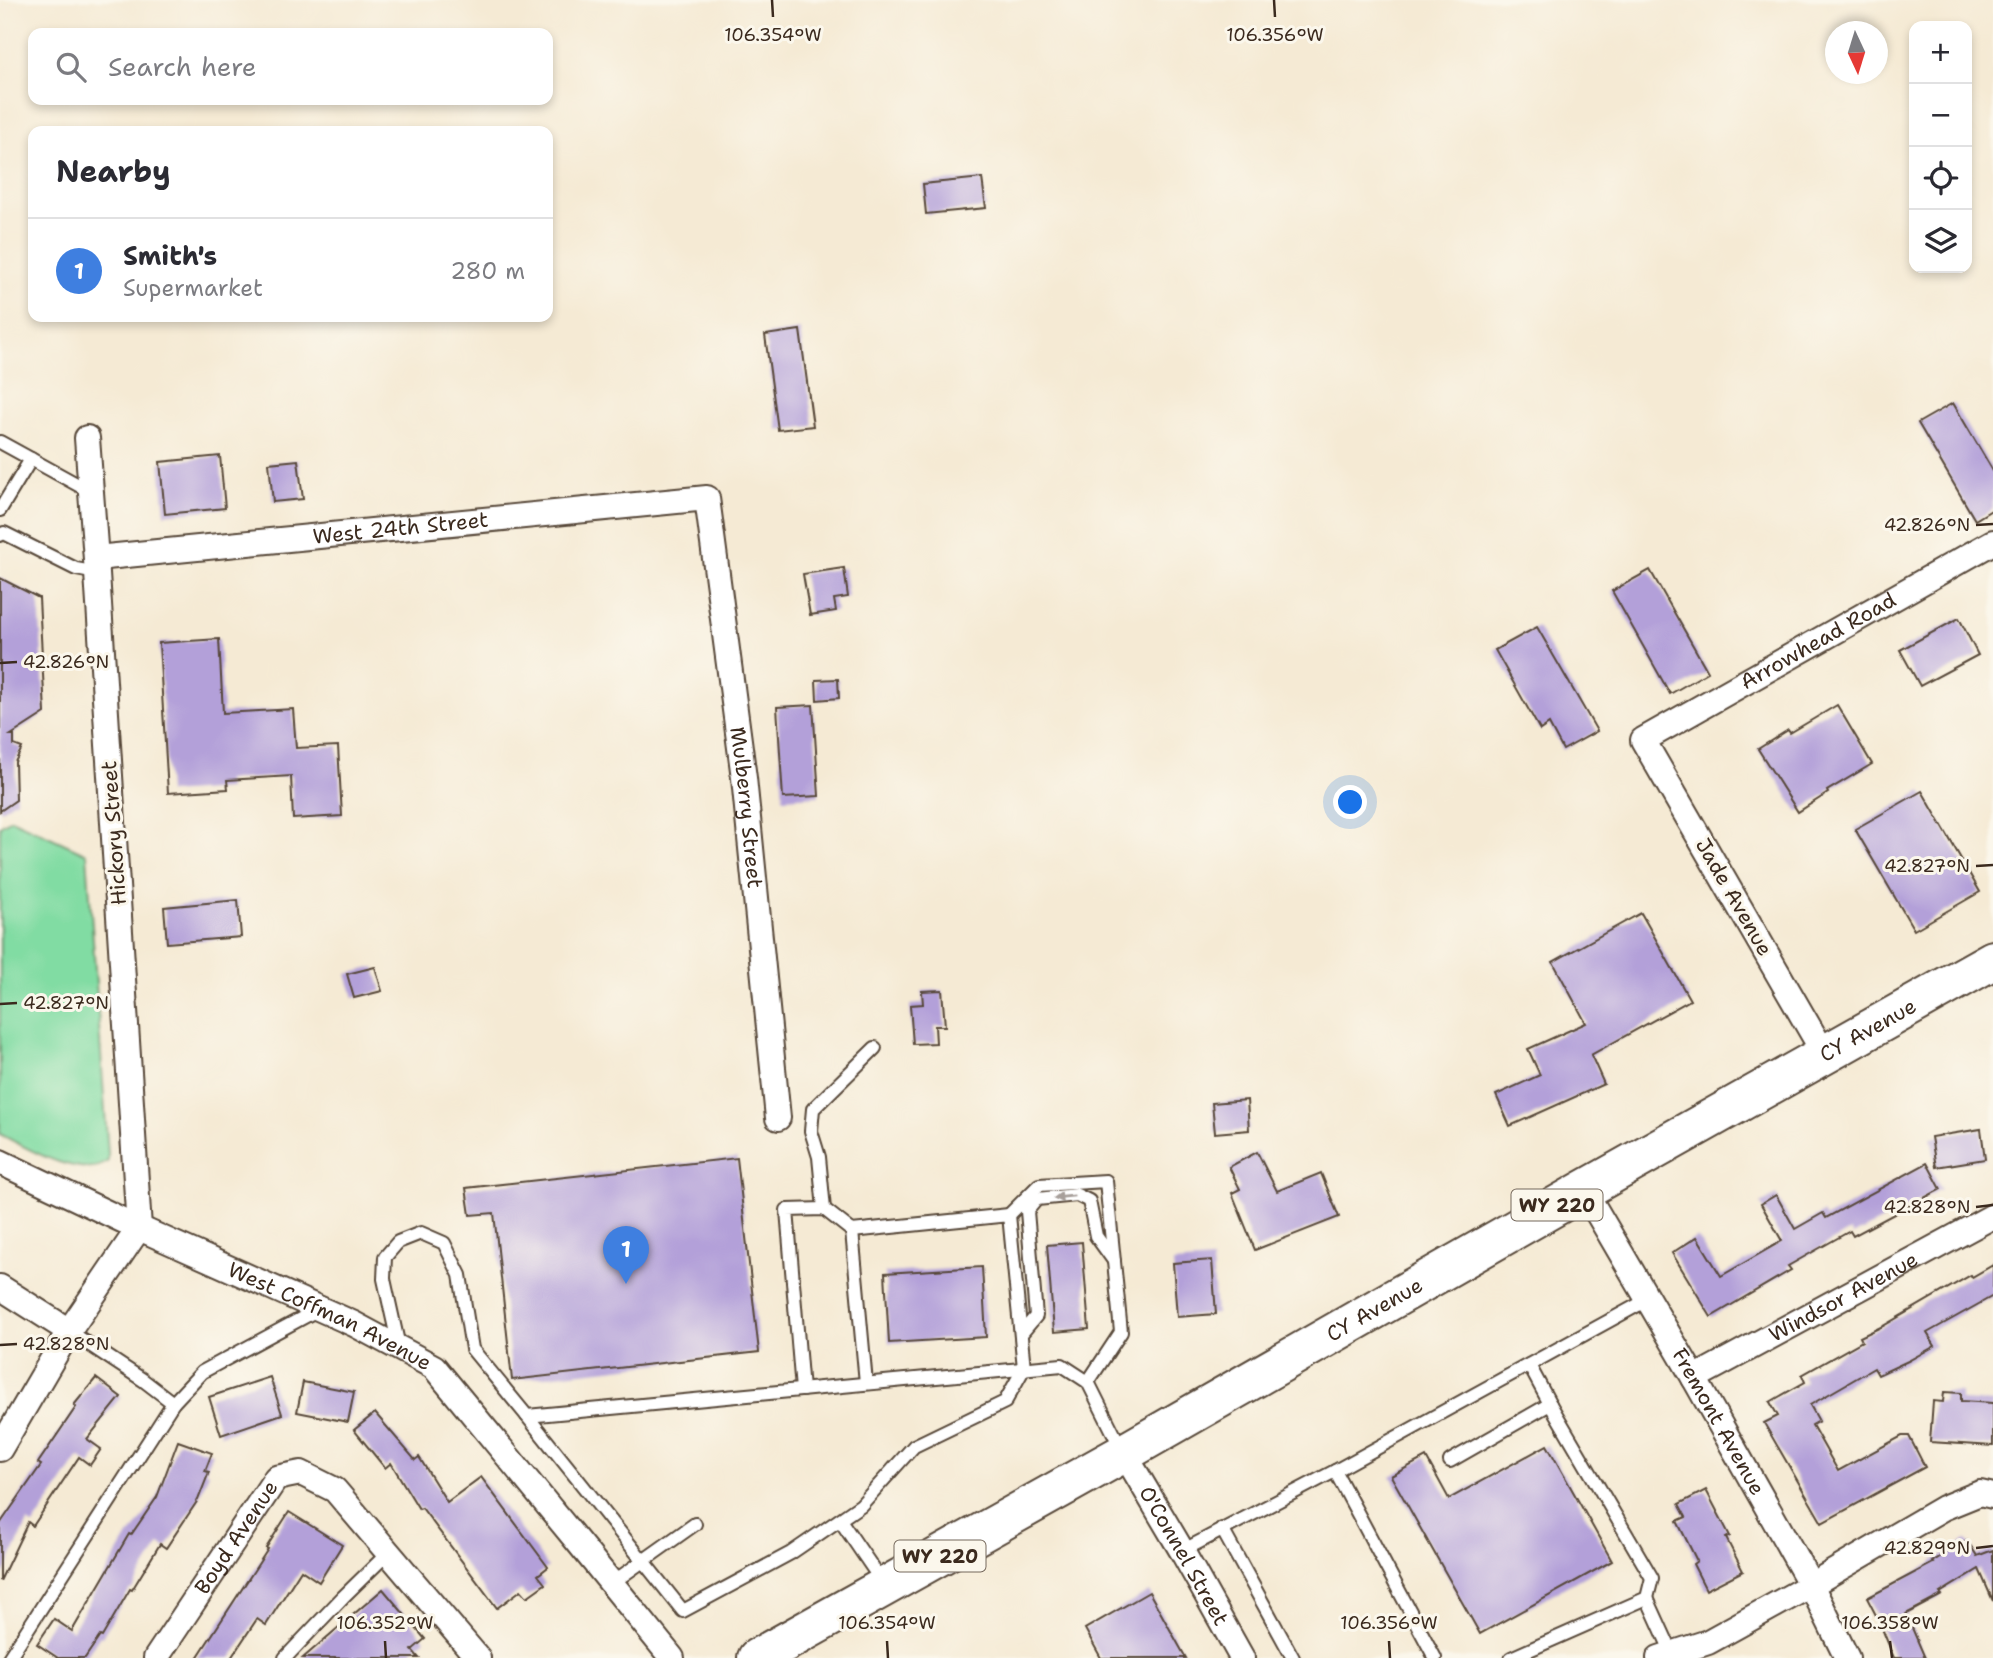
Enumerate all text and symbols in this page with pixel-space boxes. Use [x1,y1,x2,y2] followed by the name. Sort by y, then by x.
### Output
[1825,21,1888,84] north arrow
[1909,21,1972,273] map controls
[1909,21,1972,84] button: +
[724,23,822,47] text: 106.354°W
[1226,23,1324,47] text: 106.356°W
[28,28,553,105] search box
[52,48,90,86] icon: search
[108,49,257,84] text: Search here
[1909,84,1972,147] button: −
[1909,147,1972,210] button: locate
[56,151,171,192] text: Nearby
[1909,210,1972,273] button: layers
[123,238,217,273] text: Smith's
[74,256,84,286] text: 1
[450,256,525,286] text: 280 m
[123,273,263,303] text: Supermarket
[311,506,490,551] street label: West 24th Street
[1884,513,1970,537] text: 42.826°N
[1735,586,1901,696] street label: Arrowhead Road
[23,650,109,674] text: 42.826°N
[723,725,769,890] street label: Mulberry Street
[95,760,133,906] street label: Hickory Street
[1333,785,1367,819] your location
[1689,833,1779,961] street label: Jade Avenue
[1884,854,1970,878] text: 42.827°N
[23,991,109,1015] text: 42.827°N
[1815,992,1921,1069] street label: CY Avenue
[1512,1190,1602,1220] road number: WY 220
[1053,1191,1075,1202] one-way arrow
[1884,1195,1970,1219] text: 42.828°N
[603,1226,649,1284] pin: 1
[1764,1245,1923,1349] street label: Windsor Avenue
[223,1255,436,1377] street label: West Coffman Avenue
[1321,1271,1428,1348] street label: CY Avenue
[23,1332,109,1356] text: 42.828°N
[1666,1343,1771,1500] street label: Fremont Avenue
[188,1475,285,1600] street label: Boyd Avenue
[1133,1481,1235,1631] street label: O'Connel Street
[1884,1536,1970,1560] text: 42.829°N
[894,1540,986,1572] road number: WY 220
[336,1611,434,1635] text: 106.352°W
[838,1611,936,1635] text: 106.354°W
[1340,1611,1438,1635] text: 106.356°W
[1841,1611,1939,1635] text: 106.358°W

